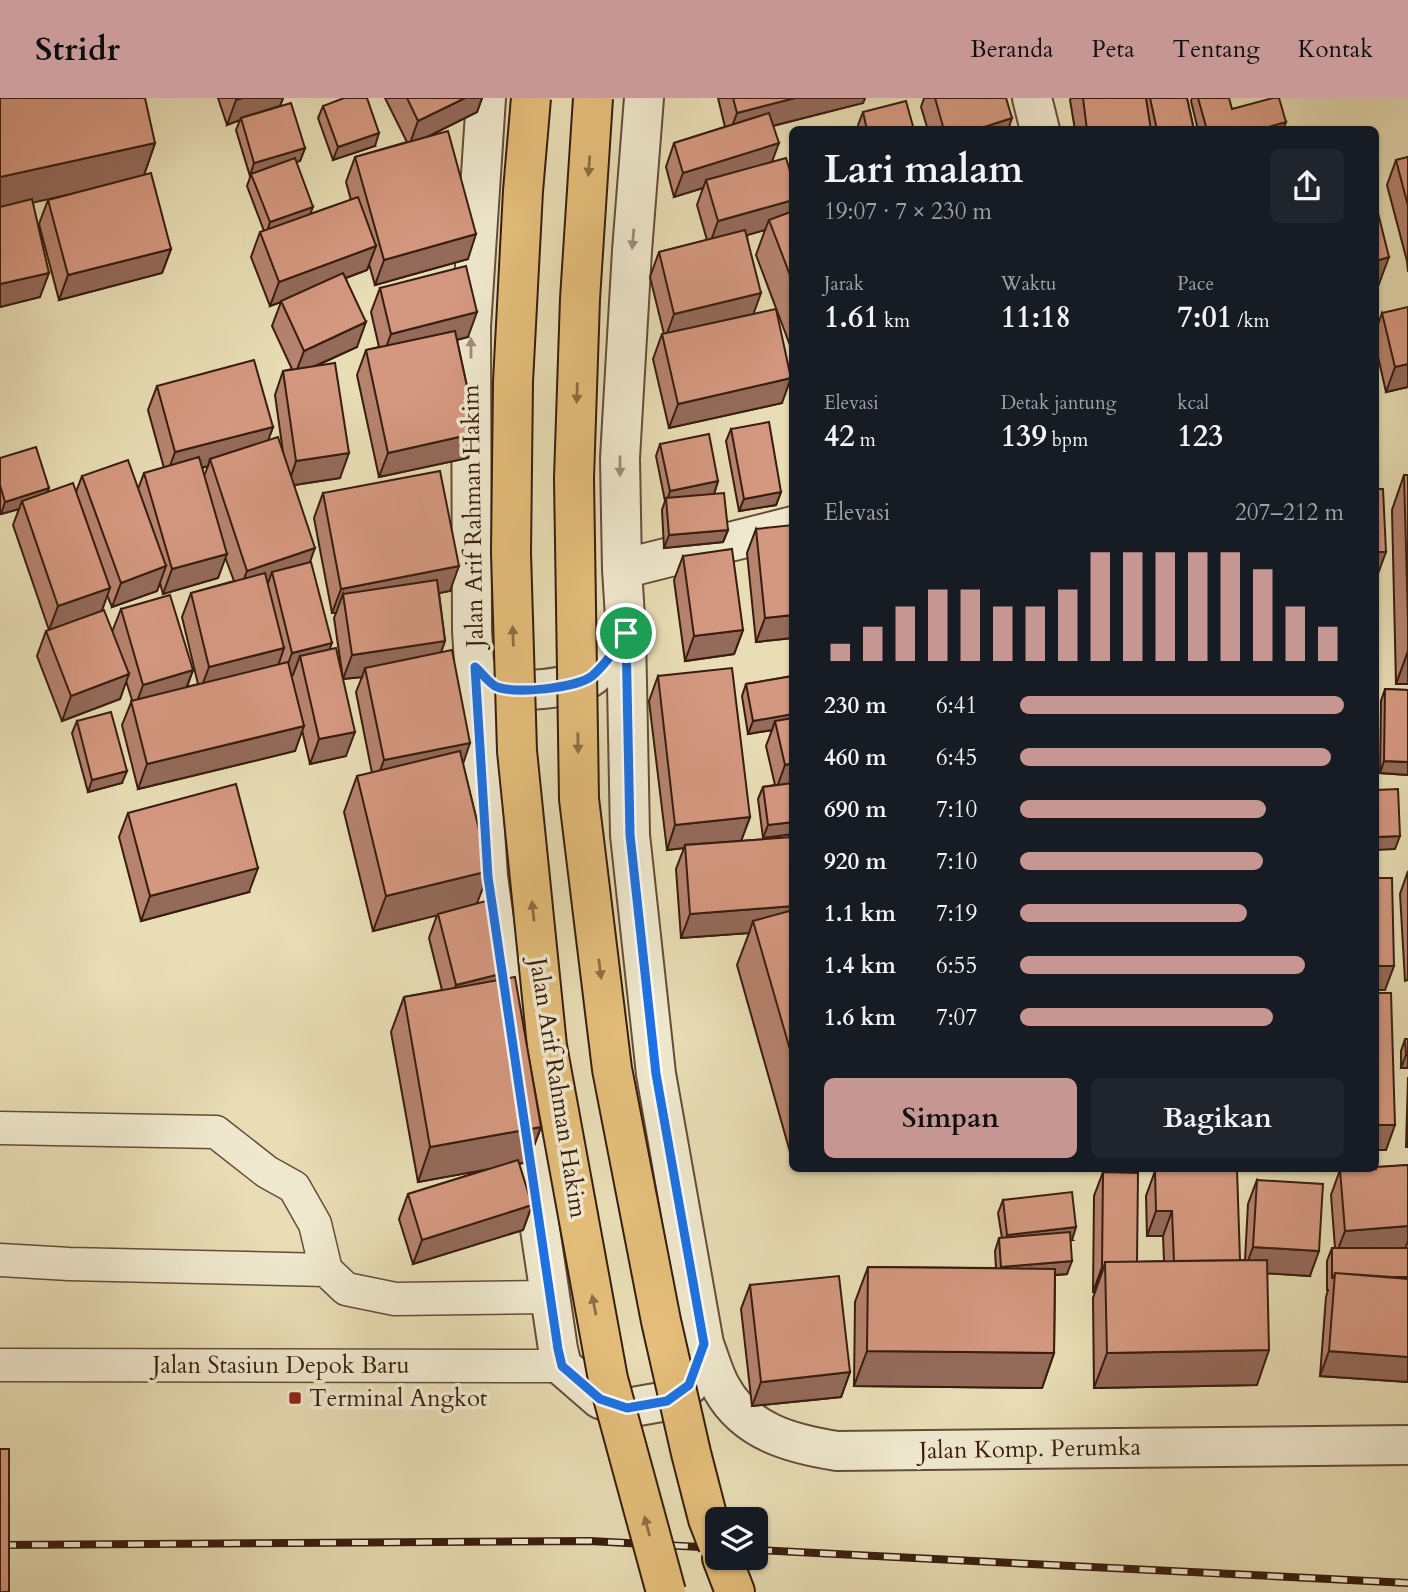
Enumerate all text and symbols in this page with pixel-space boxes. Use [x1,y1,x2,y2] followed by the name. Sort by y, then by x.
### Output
[35,27,120,72] text: Stridr
[970,33,1053,66] text: Beranda
[1091,33,1135,66] text: Peta
[1173,33,1260,66] text: Tentang
[1298,33,1373,66] text: Kontak
[824,144,1023,196] text: Lari malam
[1270,149,1344,223] button: share
[583,155,594,177] one-way arrow
[824,196,992,227] text: 19:07 · 7 × 230 m
[627,228,638,250] one-way arrow
[824,271,864,297] text: Jarak
[1001,271,1056,297] text: Waktu
[1177,271,1214,297] text: Pace
[824,297,879,338] text: 1.61
[1001,297,1071,338] text: 11:18
[1177,297,1232,338] text: 7:01
[879,308,910,334] text: km
[1232,308,1270,334] text: /km
[465,337,477,359] one-way arrow
[571,383,582,405] one-way arrow
[454,384,492,651] street label: Jalan Arif Rahman Hakim
[824,390,879,416] text: Elevasi
[1001,390,1116,416] text: Detak jantung
[1177,390,1209,416] text: kcal
[824,416,855,457] text: 42
[1001,416,1047,457] text: 139
[1177,416,1223,457] text: 123
[855,427,876,453] text: m
[1047,427,1088,453] text: bpm
[614,456,626,478] one-way arrow
[824,497,890,528] text: Elevasi
[1235,497,1344,528] text: 207–212 m
[596,603,656,663] pin
[607,614,645,652] icon: arrive
[508,624,519,646] one-way arrow
[824,690,887,721] text: 230 m
[936,690,977,721] text: 6:41
[573,732,584,754] one-way arrow
[824,742,887,773] text: 460 m
[936,742,977,773] text: 6:45
[824,794,887,825] text: 690 m
[936,794,977,825] text: 7:10
[824,846,887,877] text: 920 m
[936,846,977,877] text: 7:10
[824,898,896,929] text: 1.1 km
[936,898,977,929] text: 7:19
[527,900,538,922] one-way arrow
[824,950,896,981] text: 1.4 km
[936,950,977,981] text: 6:55
[521,953,595,1221] street label: Jalan Arif Rahman Hakim
[595,959,606,981] one-way arrow
[824,1002,896,1033] text: 1.6 km
[936,1002,977,1033] text: 7:07
[824,1078,1077,1158] button: Simpan
[1091,1078,1344,1158] button: Bagikan
[589,1294,600,1316] one-way arrow
[149,1349,410,1382] street label: Jalan Stasiun Depok Baru
[309,1382,488,1415] place label: Terminal Angkot
[287,1390,303,1406] marker: Terminal Angkot
[916,1431,1142,1467] street label: Jalan Komp. Perumka
[705,1507,768,1570] map controls
[705,1507,768,1570] button: layers
[641,1515,652,1537] one-way arrow

